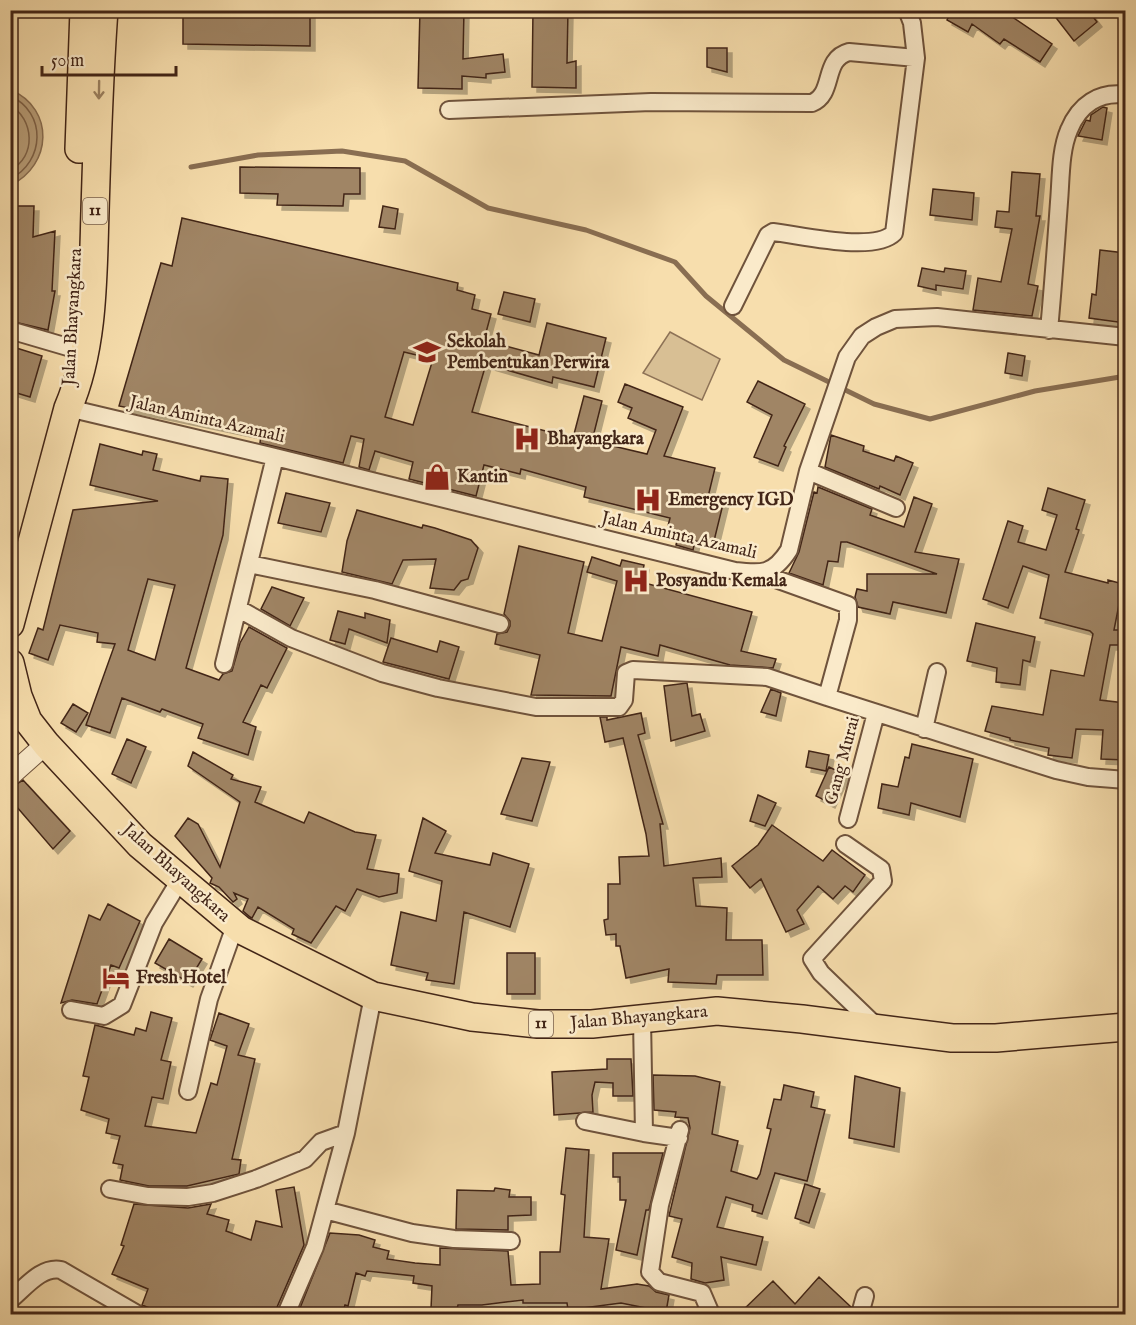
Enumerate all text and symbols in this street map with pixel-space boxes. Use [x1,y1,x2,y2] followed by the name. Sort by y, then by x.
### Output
[42,39,176,77] scale bar
[51,50,84,73] text: 50 m
[93,79,104,99] one-way arrow
[83,198,107,224] road number: 11
[58,247,88,388] street label: Jalan Bhayangkara
[447,331,610,375] place label: Sekolah Pembentukan Perwira
[412,337,442,367] school or university icon: Sekolah Pembentukan Perwira
[125,390,287,449] street label: Jalan Aminta Azamali
[512,424,542,454] hospital icon: Bhayangkara
[547,428,645,451] place label: Bhayangkara
[422,462,452,492] shop icon: Kantin
[457,466,508,489] place label: Kantin
[633,485,663,515] hospital icon: Emergency IGD
[668,489,794,512] place label: Emergency IGD
[597,506,759,565] street label: Jalan Aminta Azamali
[621,566,651,596] hospital icon: Posyandu Kemala
[656,570,788,593] place label: Posyandu Kemala
[820,714,866,808] street label: Gang Murai
[116,817,235,928] street label: Jalan Bhayangkara
[101,963,131,993] hotel icon: Fresh Hotel
[136,967,227,990] place label: Fresh Hotel
[567,1001,709,1036] street label: Jalan Bhayangkara
[529,1011,553,1037] road number: 11

